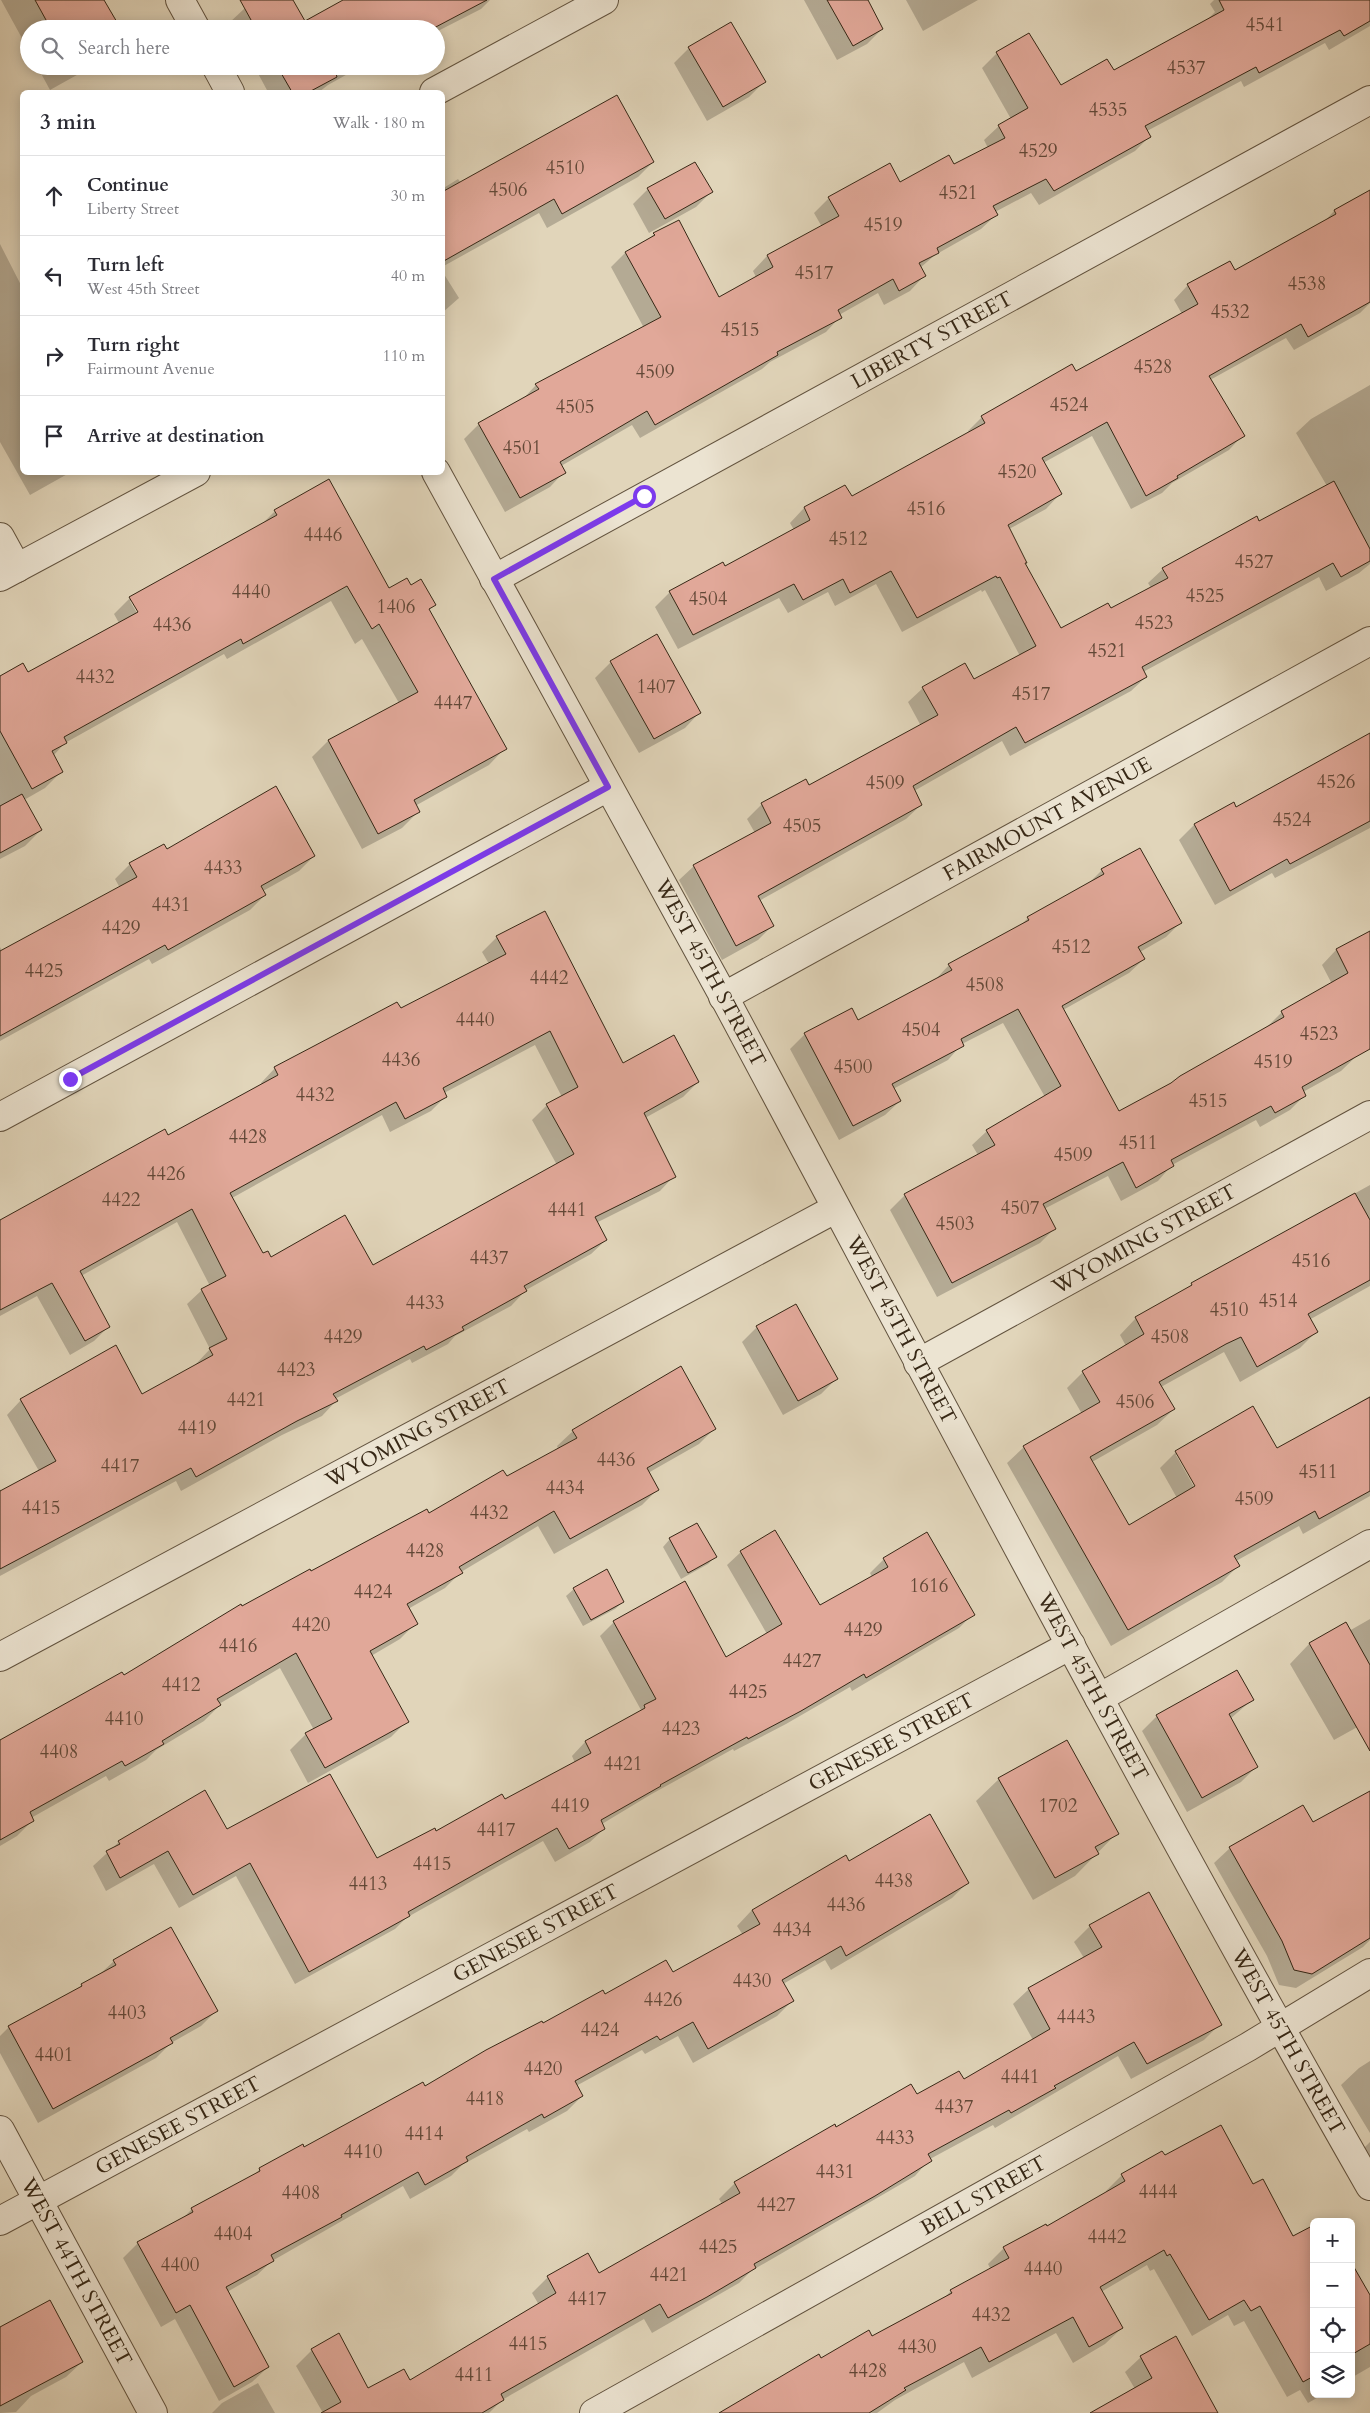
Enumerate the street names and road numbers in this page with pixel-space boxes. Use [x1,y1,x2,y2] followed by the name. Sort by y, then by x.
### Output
[846,284,1018,396] street label: LIBERTY STREET
[938,749,1157,888] street label: FAIRMOUNT AVENUE
[647,873,773,1072] street label: WEST 45TH STREET
[1046,1177,1241,1302] street label: WYOMING STREET
[839,1230,964,1429] street label: WEST 45TH STREET
[319,1371,515,1495] street label: WYOMING STREET
[1030,1587,1156,1786] street label: WEST 45TH STREET
[803,1685,979,1798] street label: GENESEE STREET
[447,1877,624,1989] street label: GENESEE STREET
[1224,1942,1352,2140] street label: WEST 45TH STREET
[90,2069,266,2182] street label: GENESEE STREET
[915,2148,1051,2242] street label: BELL STREET
[13,2172,139,2371] street label: WEST 44TH STREET

